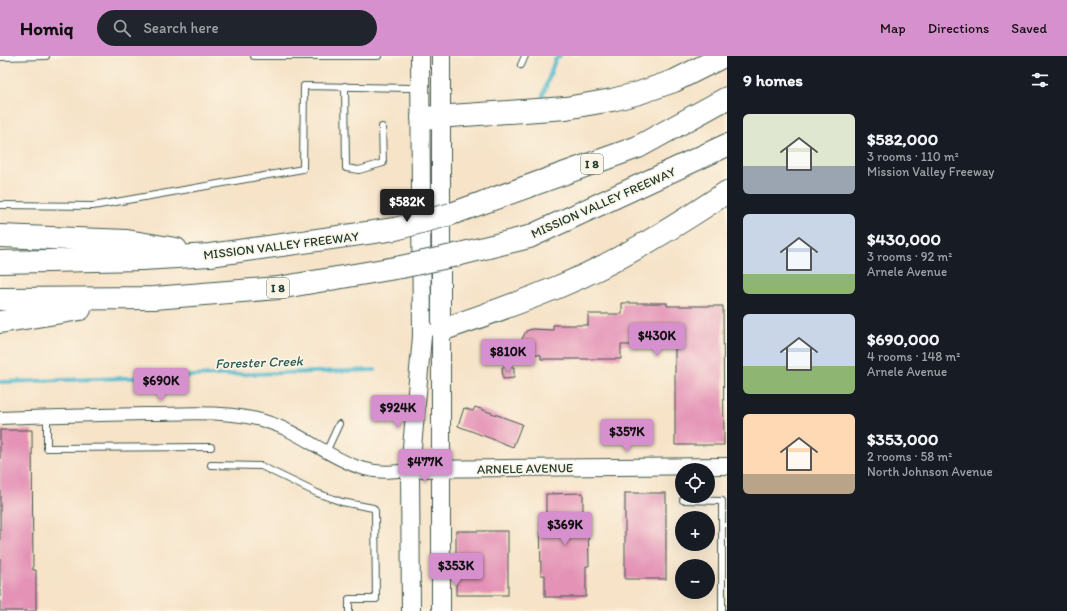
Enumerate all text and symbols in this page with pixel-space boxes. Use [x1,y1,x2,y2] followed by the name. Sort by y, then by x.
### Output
[97,10,377,46] search box
[20,17,73,40] text: Homiq
[111,17,133,39] icon: search
[143,19,219,37] text: Search here
[880,20,906,37] text: Map
[928,20,989,37] text: Directions
[1011,20,1047,37] text: Saved
[1029,69,1051,91] icon: filters
[743,70,803,90] text: 9 homes
[867,129,938,149] text: $582,000
[775,130,823,178] icon: home
[867,149,959,164] text: 3 rooms · 110 m²
[581,154,603,174] road number: I 8
[529,164,678,241] street label: MISSION VALLEY FREEWAY
[867,164,994,179] text: Mission Valley Freeway
[379,189,435,223] pin: $582K
[389,194,425,209] text: $582K
[202,228,360,262] street label: MISSION VALLEY FREEWAY
[867,229,941,249] text: $430,000
[775,230,823,278] icon: home
[867,249,952,264] text: 3 rooms · 92 m²
[867,264,947,279] text: Arnele Avenue
[267,278,289,298] road number: I 8
[629,323,685,357] pin: $430K
[638,328,676,343] text: $430K
[867,329,939,349] text: $690,000
[775,330,823,378] icon: home
[480,339,536,373] pin: $810K
[490,344,526,359] text: $810K
[867,349,960,364] text: 4 rooms · 148 m²
[215,352,304,373] water label: Forester Creek
[867,364,947,379] text: Arnele Avenue
[133,368,189,402] pin: $690K
[143,373,179,388] text: $690K
[370,395,426,429] pin: $924K
[380,400,416,415] text: $924K
[599,419,655,453] pin: $357K
[609,424,645,439] text: $357K
[867,429,939,449] text: $353,000
[775,430,823,478] icon: home
[397,449,453,483] pin: $477K
[867,449,952,464] text: 2 rooms · 58 m²
[407,454,443,469] text: $477K
[477,460,573,477] street label: ARNELE AVENUE
[675,463,715,599] map controls
[675,463,715,503] button: locate
[867,464,993,479] text: North Johnson Avenue
[675,511,715,551] button: +
[537,512,593,546] pin: $369K
[547,517,583,532] text: $369K
[428,553,484,587] pin: $353K
[438,558,474,573] text: $353K
[675,559,715,599] button: −

